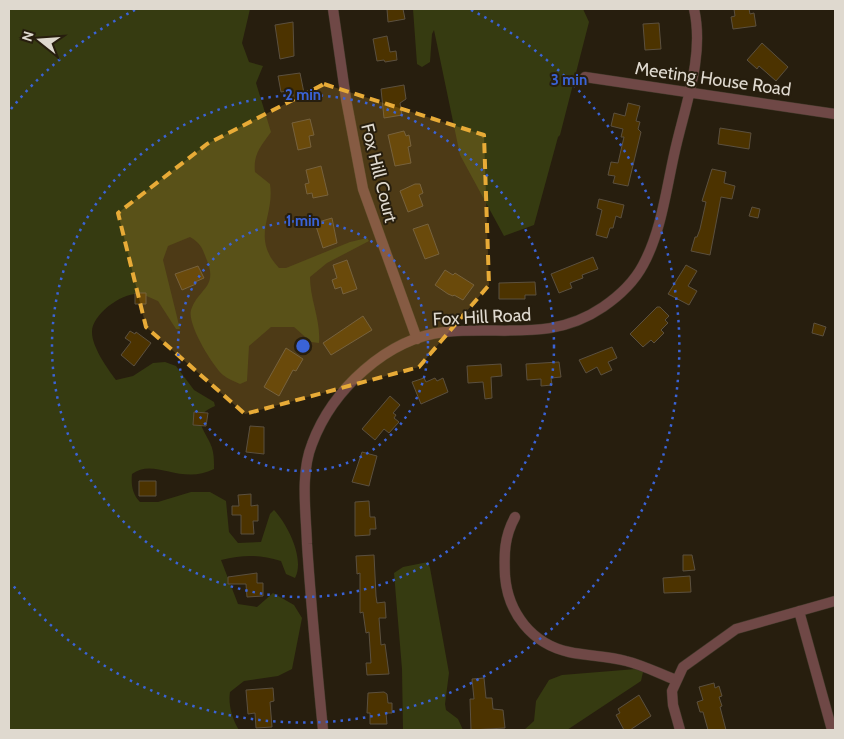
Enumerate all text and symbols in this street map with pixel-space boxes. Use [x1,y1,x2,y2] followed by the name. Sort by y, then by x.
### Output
[15,15,65,65] north arrow
[18,29,38,44] text: N
[634,57,792,101] street label: Meeting House Road
[551,71,587,89] text: 3 min
[285,86,321,104] text: 2 min
[356,121,402,225] street label: Fox Hill Court
[286,212,320,230] text: 1 min
[432,303,532,331] street label: Fox Hill Road
[294,337,312,355] centre of rings

